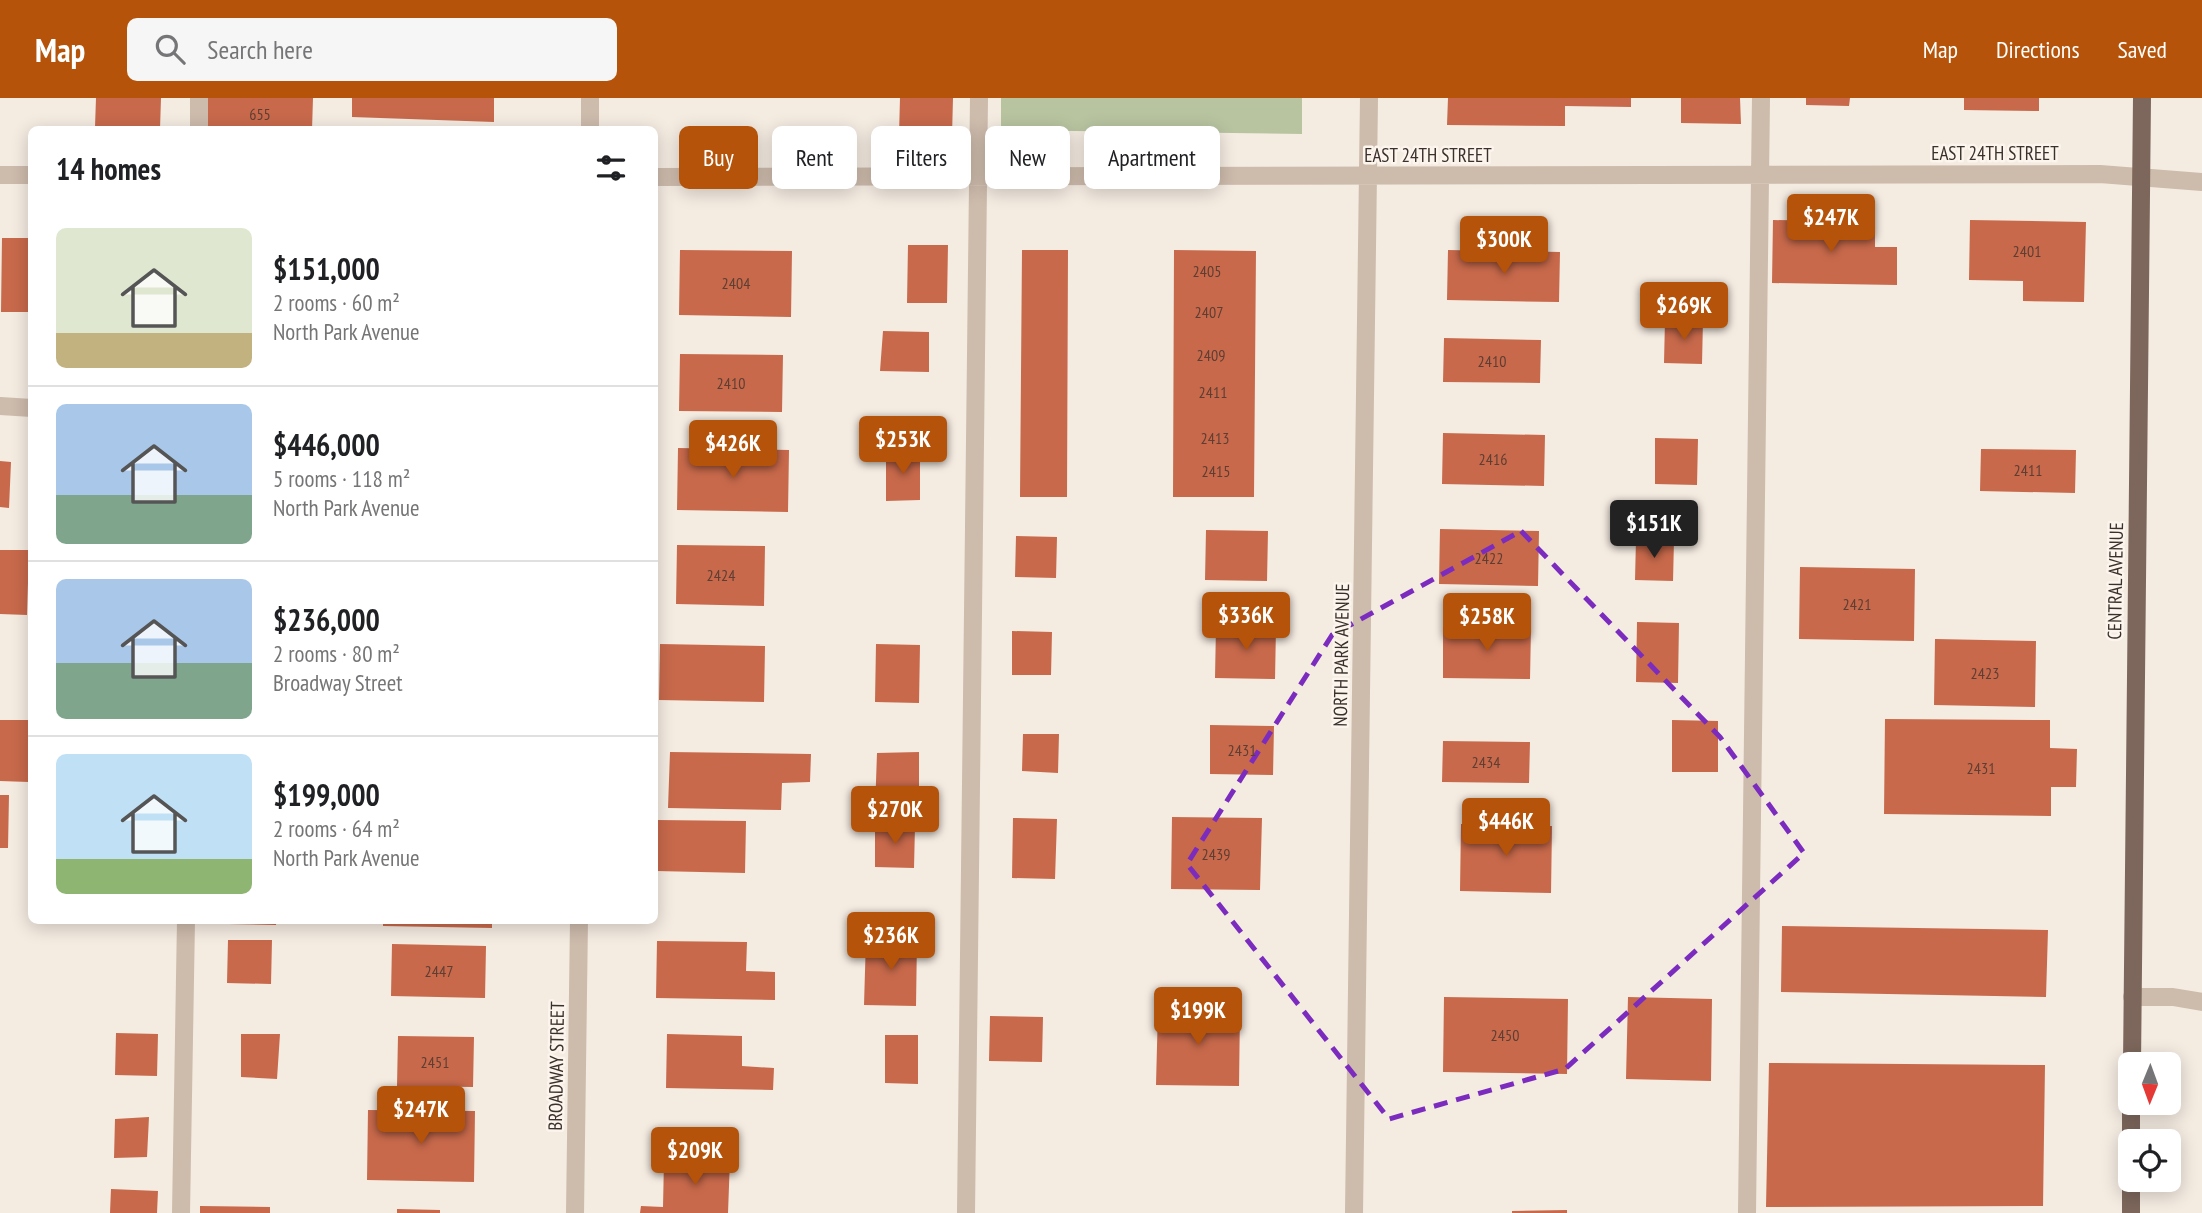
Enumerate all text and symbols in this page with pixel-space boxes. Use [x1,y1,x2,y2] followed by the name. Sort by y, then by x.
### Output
[127,18,617,81] search box
[35,28,85,71] text: Map
[151,30,189,68] icon: search
[207,33,313,66] text: Search here
[1923,34,1958,65] text: Map
[1996,34,2080,65] text: Directions
[2118,34,2167,65] text: Saved
[249,104,271,124] house number: 655
[679,126,758,189] chip: Buy
[772,126,857,189] chip: Rent
[871,126,971,189] chip: Filters
[985,126,1070,189] chip: New
[1084,126,1220,189] chip: Apartment
[1931,141,2059,165] street label: EAST 24TH STREET
[1364,143,1492,167] street label: EAST 24TH STREET
[56,149,161,188] text: 14 homes
[592,149,630,187] icon: filters
[1782,194,1880,254] pin: $247K
[1803,202,1859,231] text: $247K
[1455,216,1553,276] pin: $300K
[1476,224,1532,253] text: $300K
[2013,241,2041,261] house number: 2401
[273,249,380,288] text: $151,000
[112,256,196,340] icon: home
[1193,261,1221,281] house number: 2405
[722,273,750,293] house number: 2404
[1635,282,1733,342] pin: $269K
[273,288,400,317] text: 2 rooms · 60 m²
[1656,290,1712,319] text: $269K
[1195,302,1223,322] house number: 2407
[273,317,420,346] text: North Park Avenue
[1197,345,1225,365] house number: 2409
[1478,351,1506,371] house number: 2410
[717,373,745,393] house number: 2410
[1199,382,1227,402] house number: 2411
[854,416,952,476] pin: $253K
[684,420,782,480] pin: $426K
[875,424,931,453] text: $253K
[273,425,380,464] text: $446,000
[705,428,761,457] text: $426K
[1201,428,1229,448] house number: 2413
[112,432,196,516] icon: home
[1479,449,1507,469] house number: 2416
[2014,460,2042,480] house number: 2411
[1202,461,1230,481] house number: 2415
[273,464,410,493] text: 5 rooms · 118 m²
[273,493,420,522] text: North Park Avenue
[1605,500,1703,560] pin: $151K
[1626,508,1682,537] text: $151K
[2102,522,2128,640] street label: CENTRAL AVENUE
[1475,548,1503,568] house number: 2422
[707,565,735,585] house number: 2424
[1328,583,1354,727] street label: NORTH PARK AVENUE
[1197,592,1295,652] pin: $336K
[1438,594,1536,653] pin: $258K
[1843,594,1871,614] house number: 2421
[273,600,380,639] text: $236,000
[1218,600,1274,629] text: $336K
[1459,601,1515,630] text: $258K
[112,607,196,691] icon: home
[273,639,400,668] text: 2 rooms · 80 m²
[1971,663,1999,683] house number: 2423
[273,668,402,697] text: Broadway Street
[1228,740,1256,760] house number: 2431
[1472,752,1500,772] house number: 2434
[1967,758,1995,778] house number: 2431
[273,775,380,814] text: $199,000
[112,782,196,866] icon: home
[846,786,944,846] pin: $270K
[867,794,923,823] text: $270K
[1457,798,1555,858] pin: $446K
[1478,806,1534,835] text: $446K
[273,814,400,843] text: 2 rooms · 64 m²
[273,843,420,872] text: North Park Avenue
[1202,844,1230,864] house number: 2439
[842,912,940,972] pin: $236K
[863,920,919,949] text: $236K
[425,961,453,981] house number: 2447
[1149,988,1247,1047] pin: $199K
[1170,995,1226,1024] text: $199K
[543,1001,569,1131] street label: BROADWAY STREET
[1491,1025,1519,1045] house number: 2450
[421,1052,449,1072] house number: 2451
[2118,1052,2180,1115] north arrow
[2118,1052,2181,1192] map controls
[372,1086,470,1146] pin: $247K
[393,1094,449,1123] text: $247K
[646,1128,744,1187] pin: $209K
[2118,1129,2181,1192] button: locate
[667,1135,723,1164] text: $209K

